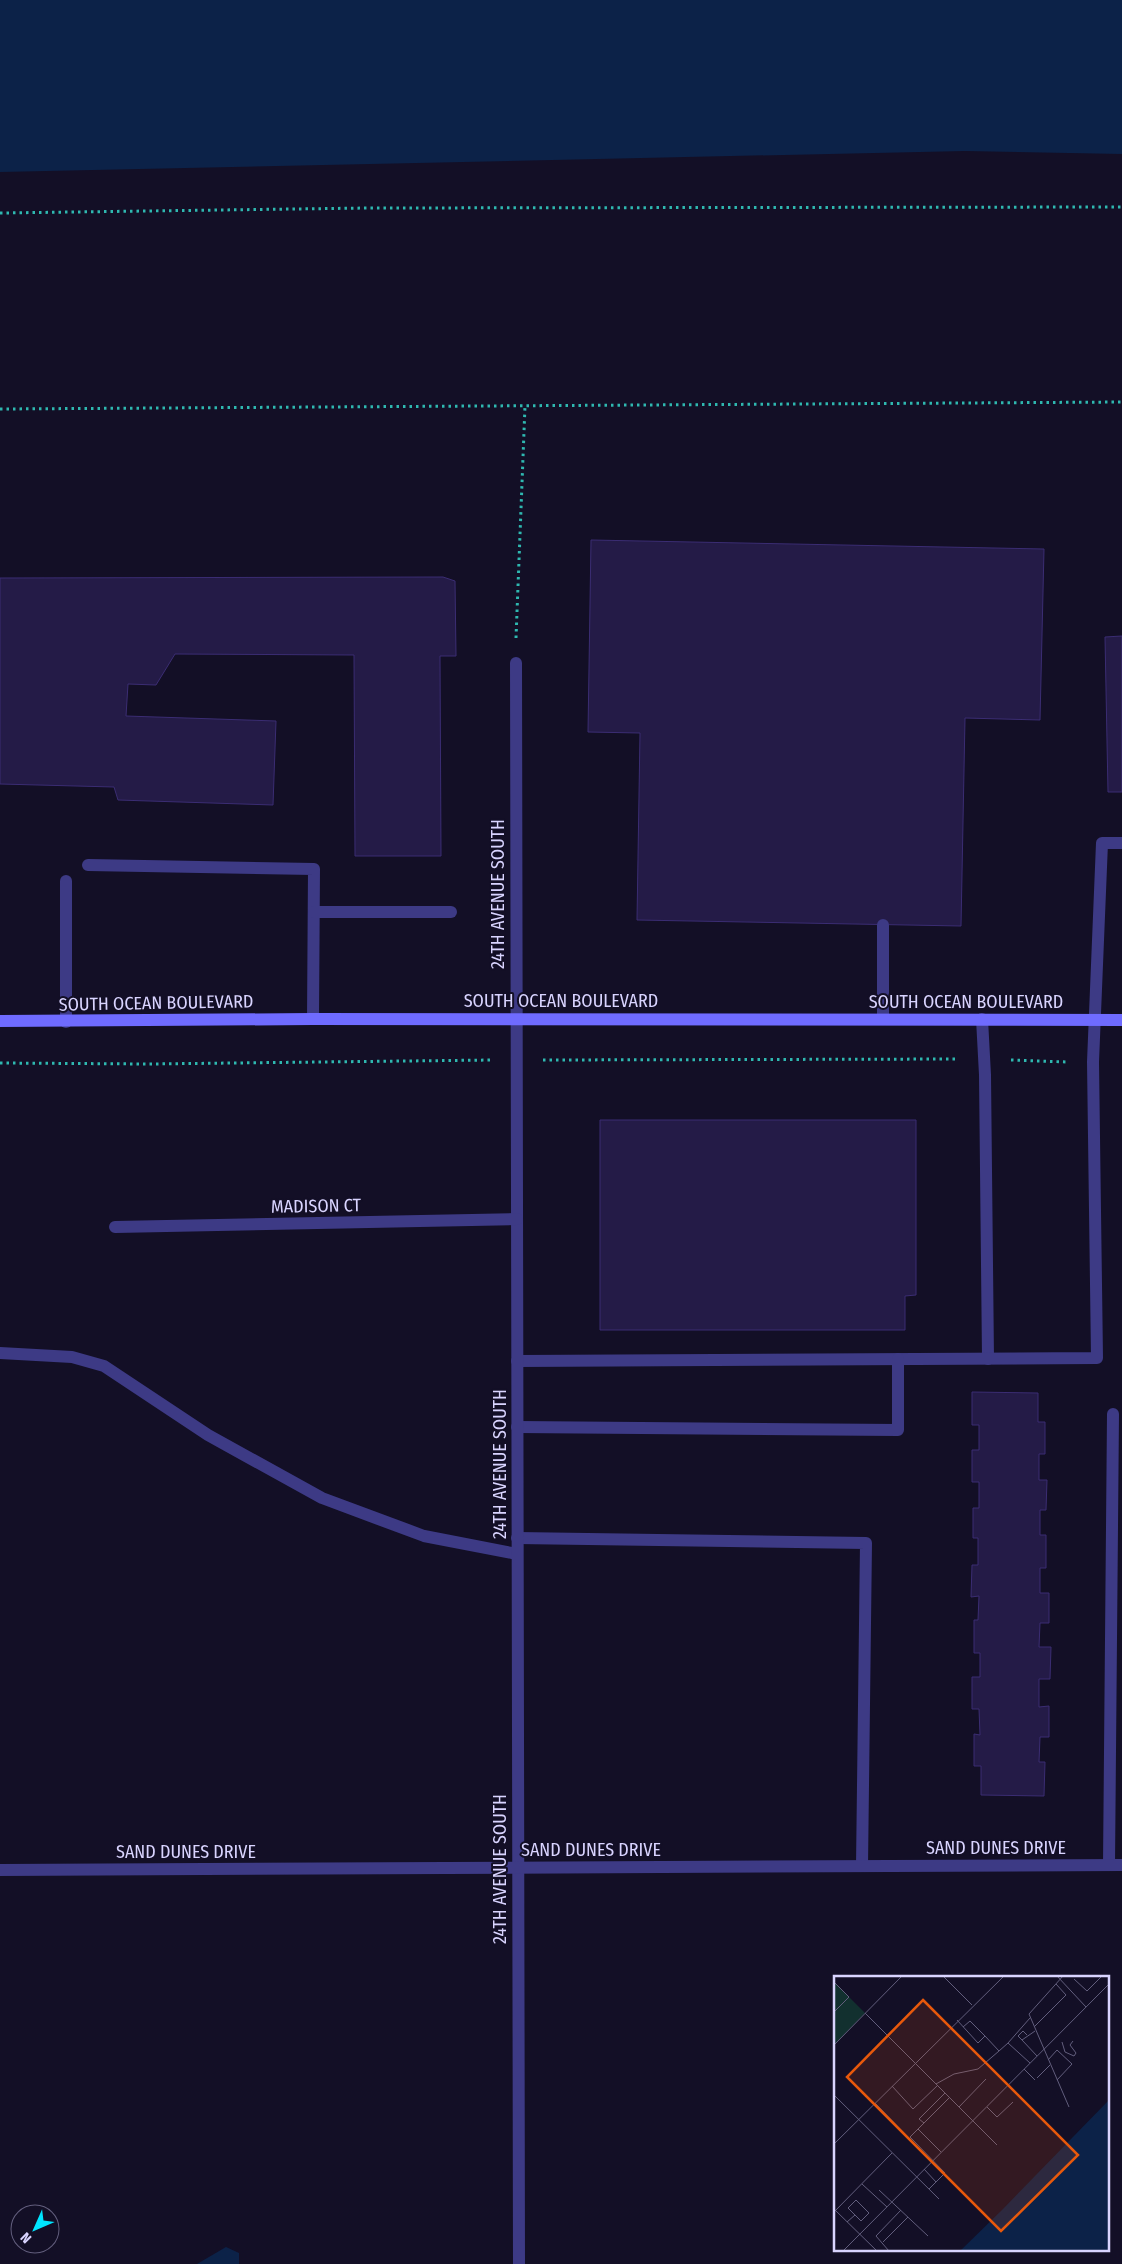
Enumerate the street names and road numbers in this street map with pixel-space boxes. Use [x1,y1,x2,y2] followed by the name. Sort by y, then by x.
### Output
[487,819,509,969] street label: 24TH AVENUE SOUTH
[59,990,253,1016] street label: SOUTH OCEAN BOULEVARD
[464,990,658,1012] street label: SOUTH OCEAN BOULEVARD
[869,991,1063,1013] street label: SOUTH OCEAN BOULEVARD
[271,1194,362,1218] street label: MADISON CT
[489,1389,511,1539] street label: 24TH AVENUE SOUTH
[489,1794,511,1944] street label: 24TH AVENUE SOUTH
[926,1837,1066,1859] street label: SAND DUNES DRIVE
[521,1839,661,1861] street label: SAND DUNES DRIVE
[116,1841,256,1863] street label: SAND DUNES DRIVE

